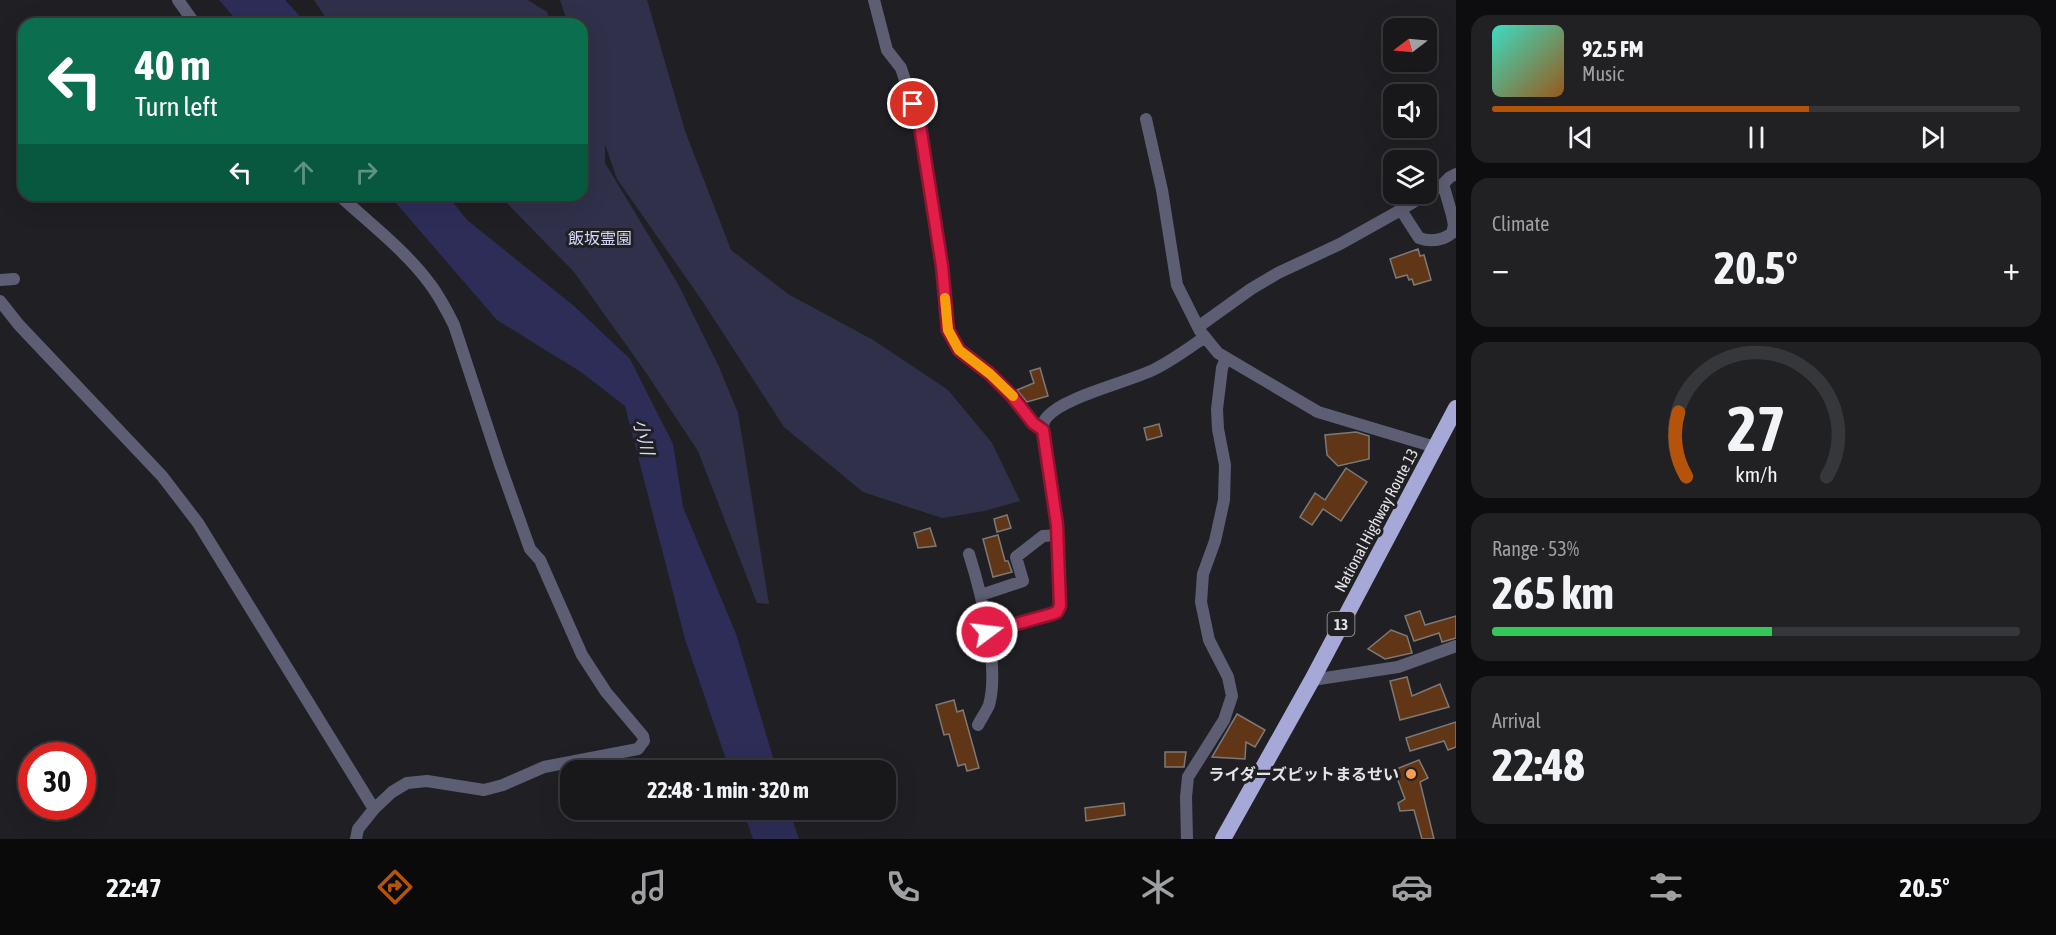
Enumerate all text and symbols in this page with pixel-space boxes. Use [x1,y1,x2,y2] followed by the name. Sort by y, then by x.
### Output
[1383,18,1437,72] north arrow
[1383,18,1437,204] map controls
[1582,36,1644,62] text: 92.5 FM
[135,41,210,89] text: 40 m
[36,42,114,120] icon: left
[1582,62,1624,85] text: Music
[887,78,938,129] pin
[1383,84,1437,138] button: sound
[896,87,929,120] icon: arrive
[135,91,218,122] text: Turn left
[1564,121,1597,154] icon: previous
[1740,121,1773,154] icon: pause
[1916,121,1949,154] icon: next
[1383,150,1437,204] button: layers
[224,156,257,189] icon: left
[287,156,320,189] icon: ahead
[350,156,383,189] icon: right
[1492,212,1549,235] text: Climate
[568,229,632,247] park label: 飯坂霊園
[1714,242,1798,294] text: 20.5°
[1492,249,1509,287] text: −
[2003,249,2020,287] text: +
[1727,393,1785,464] text: 27
[630,417,659,459] water label: 小川
[1331,445,1422,595] street label: National Highway Route 13
[1735,462,1777,487] text: km/h
[1492,537,1579,560] text: Range · 53%
[1492,567,1614,619] text: 265 km
[955,600,1019,664] position arrow
[1328,612,1354,636] road number: 13
[1492,709,1541,732] text: Arrival
[1492,739,1585,791] text: 22:48
[18,742,96,820] speed limit sign: 30
[1208,765,1399,783] place label: ライダーズピットまるせい
[1404,767,1418,781] marker: ライダーズピットまるせい
[647,777,809,803] text: 22:48 · 1 min · 320 m
[374,866,416,908] icon: directions
[628,866,670,908] icon: music
[882,866,924,908] icon: phone
[1137,866,1179,908] icon: climate
[1391,866,1433,908] icon: car
[1645,866,1687,908] icon: filters
[106,872,162,903] text: 22:47
[1899,872,1950,903] text: 20.5°

